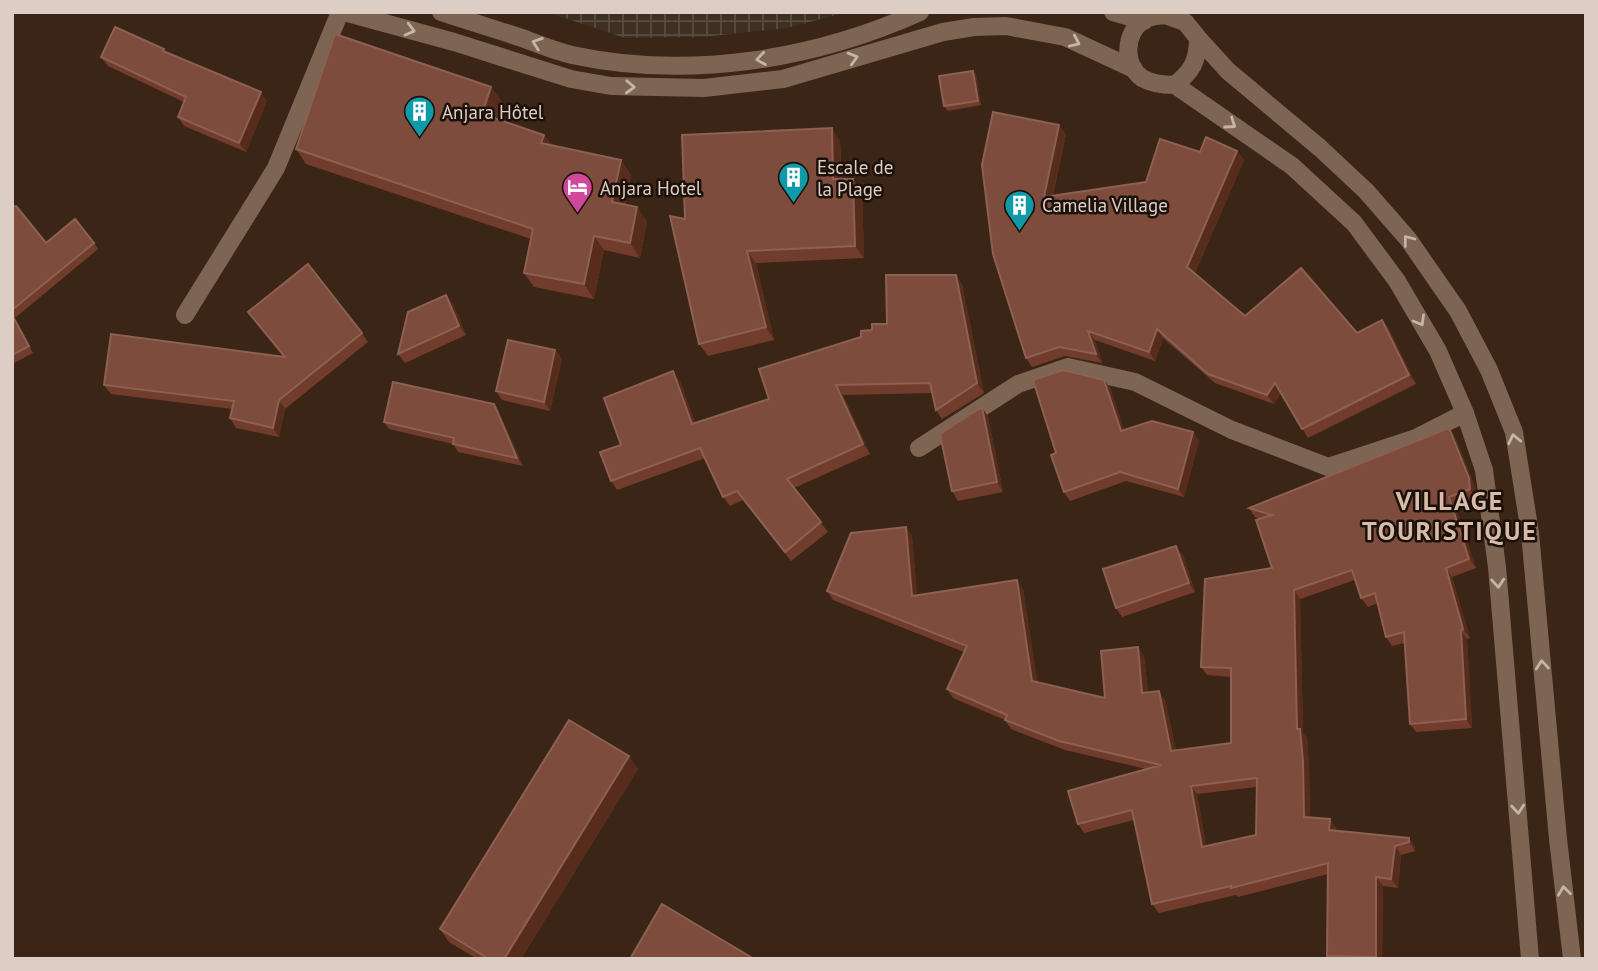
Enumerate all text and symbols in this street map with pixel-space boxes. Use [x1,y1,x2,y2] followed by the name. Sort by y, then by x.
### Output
[404,22,416,37] one-way arrow
[1068,34,1080,48] one-way arrow
[531,37,543,51] one-way arrow
[755,52,767,67] one-way arrow
[847,52,859,67] one-way arrow
[624,79,635,94] one-way arrow
[402,95,436,139] building icon: Anjara Hôtel
[442,100,544,124] place label: Anjara Hôtel
[1223,116,1236,128] one-way arrow
[817,155,893,201] place label: Escale de la Plage
[777,161,811,205] building icon: Escale de la Plage
[560,171,594,215] hotel icon: Anjara Hotel
[600,176,702,200] place label: Anjara Hotel
[1002,188,1036,232] building icon: Camelia Village
[1042,193,1168,217] place label: Camelia Village
[1404,235,1417,247] one-way arrow
[1412,313,1425,326] one-way arrow
[1508,433,1523,445] one-way arrow
[1362,484,1538,547] district label: VILLAGE TOURISTIQUE
[1490,578,1505,589] one-way arrow
[1535,659,1550,670] one-way arrow
[1510,804,1525,815] one-way arrow
[1557,885,1572,897] one-way arrow

